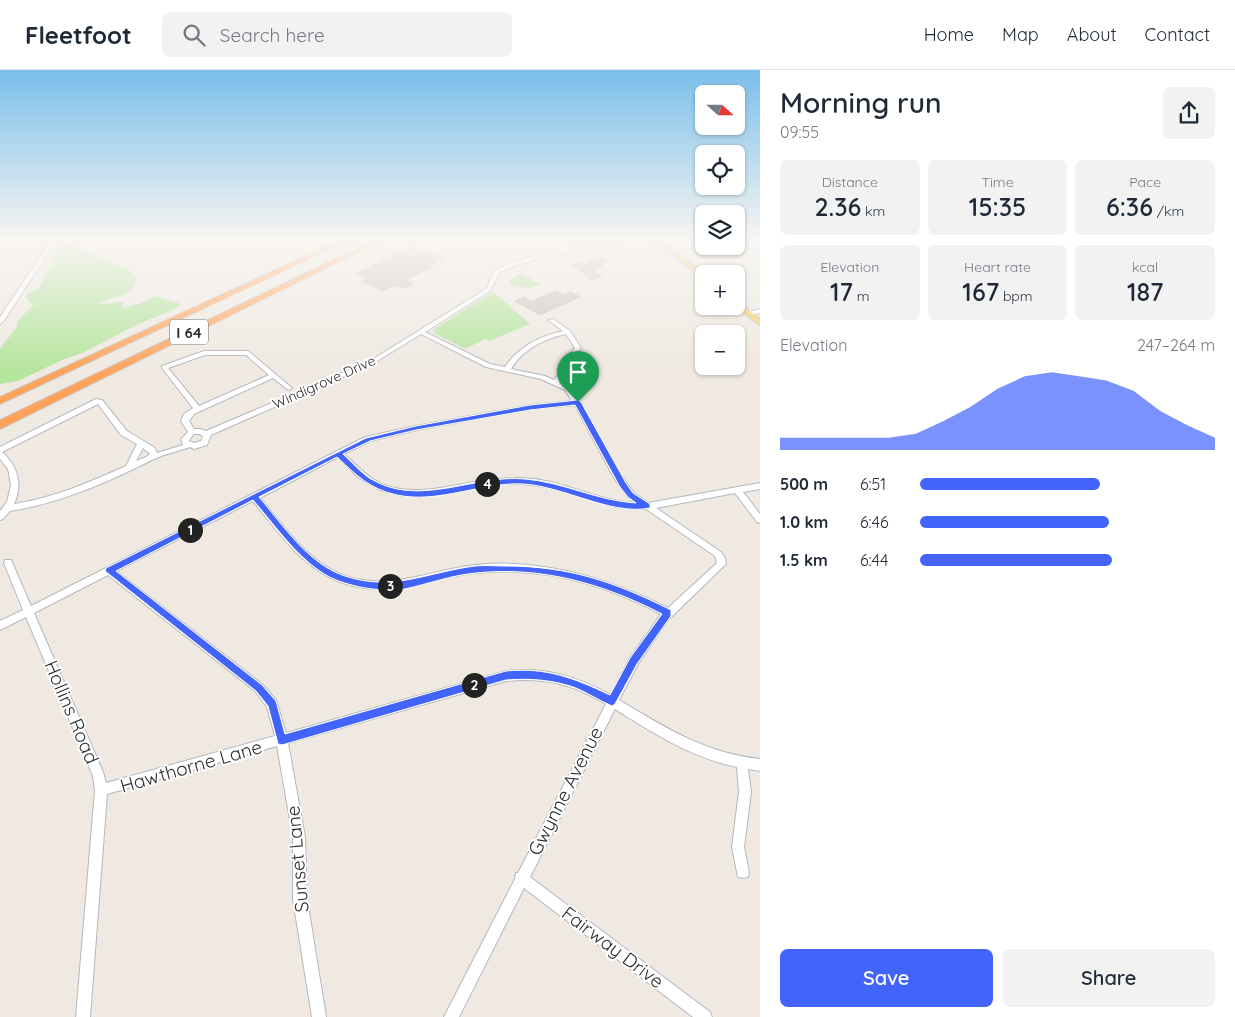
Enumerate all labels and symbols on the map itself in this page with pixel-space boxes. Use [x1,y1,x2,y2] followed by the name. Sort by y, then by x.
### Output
[695,85,745,135] north arrow
[170,320,208,344] road number: I 64
[270,351,378,413] street label: Windigrove Drive
[557,351,599,402] pin
[474,472,500,496] pin: 4
[178,518,202,542] pin: 1
[378,574,402,598] pin: 3
[39,657,105,767] street label: Hollins Road
[462,672,486,698] pin: 2
[522,723,608,859] street label: Gwynne Avenue
[117,734,265,798] street label: Hawthorne Lane
[280,805,314,913] street label: Sunset Lane
[557,901,669,993] street label: Fairway Drive

